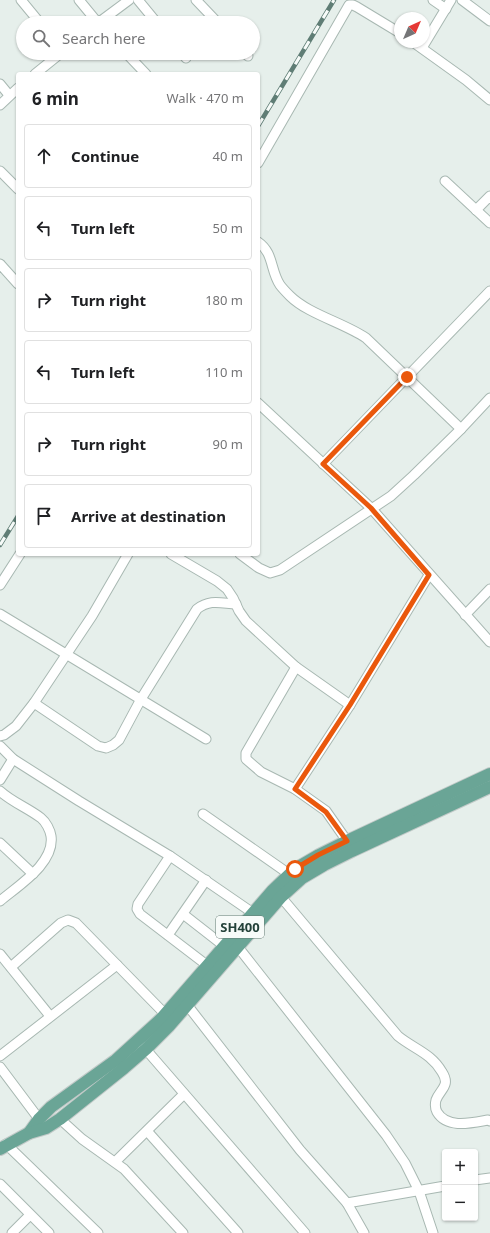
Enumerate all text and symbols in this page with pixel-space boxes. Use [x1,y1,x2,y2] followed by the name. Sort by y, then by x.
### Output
[394,12,430,48] north arrow
[16,16,260,60] search box
[30,27,52,49] icon: search
[62,28,145,48] text: Search here
[32,87,79,110] text: 6 min
[166,89,244,107] text: Walk · 470 m
[33,145,55,167] icon: ahead
[71,146,139,166] text: Continue
[213,147,243,165] text: 40 m
[33,217,55,239] icon: left
[71,218,135,238] text: Turn left
[213,219,243,237] text: 50 m
[33,289,55,311] icon: right
[71,290,146,310] text: Turn right
[205,291,243,309] text: 180 m
[33,361,55,383] icon: left
[71,362,135,382] text: Turn left
[205,363,243,381] text: 110 m
[398,368,416,386] route end
[33,433,55,455] icon: right
[71,434,146,454] text: Turn right
[213,435,243,453] text: 90 m
[33,505,55,527] icon: arrive
[71,506,226,526] text: Arrive at destination
[286,860,304,878] route start
[216,916,264,938] road number: SH400
[442,1149,478,1221] map controls
[442,1149,478,1185] button: +
[442,1185,478,1221] button: −

